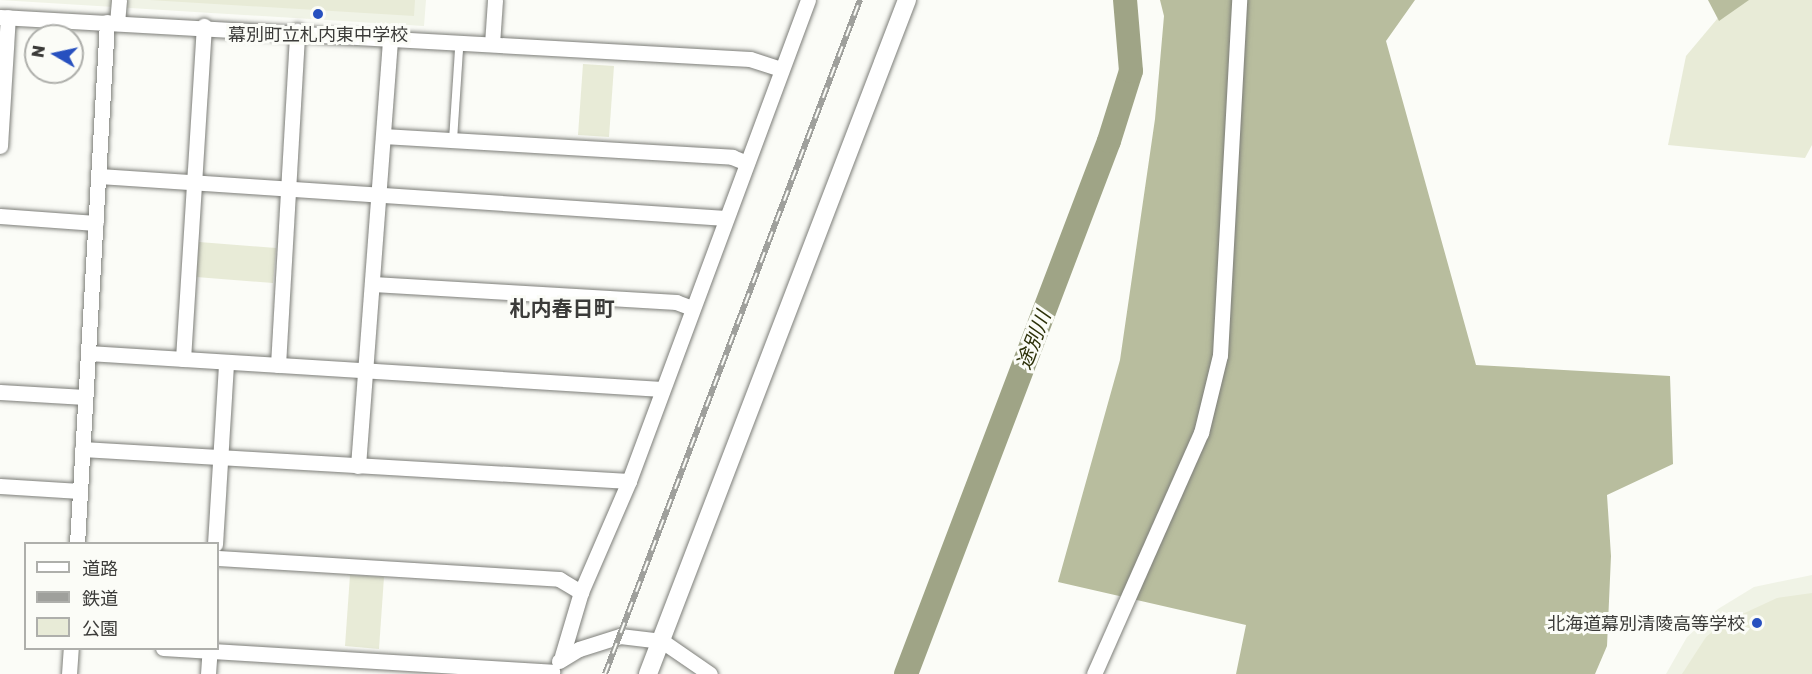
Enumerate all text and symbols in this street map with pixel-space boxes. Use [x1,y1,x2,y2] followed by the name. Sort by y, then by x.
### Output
[311,7,325,21] marker: 幕別町立札内東中学校
[228,23,408,45] place label: 幕別町立札内東中学校
[24,24,84,84] north arrow
[27,44,49,59] text: N
[510,295,614,321] district label: 札内春日町
[1011,308,1055,372] water label: 途別川
[24,542,219,650] legend
[82,557,118,579] text: 道路
[82,587,118,609] text: 鉄道
[1547,612,1745,634] place label: 北海道幕別清陵高等学校
[1750,616,1764,630] marker: 北海道幕別清陵高等学校
[82,617,118,639] text: 公園

